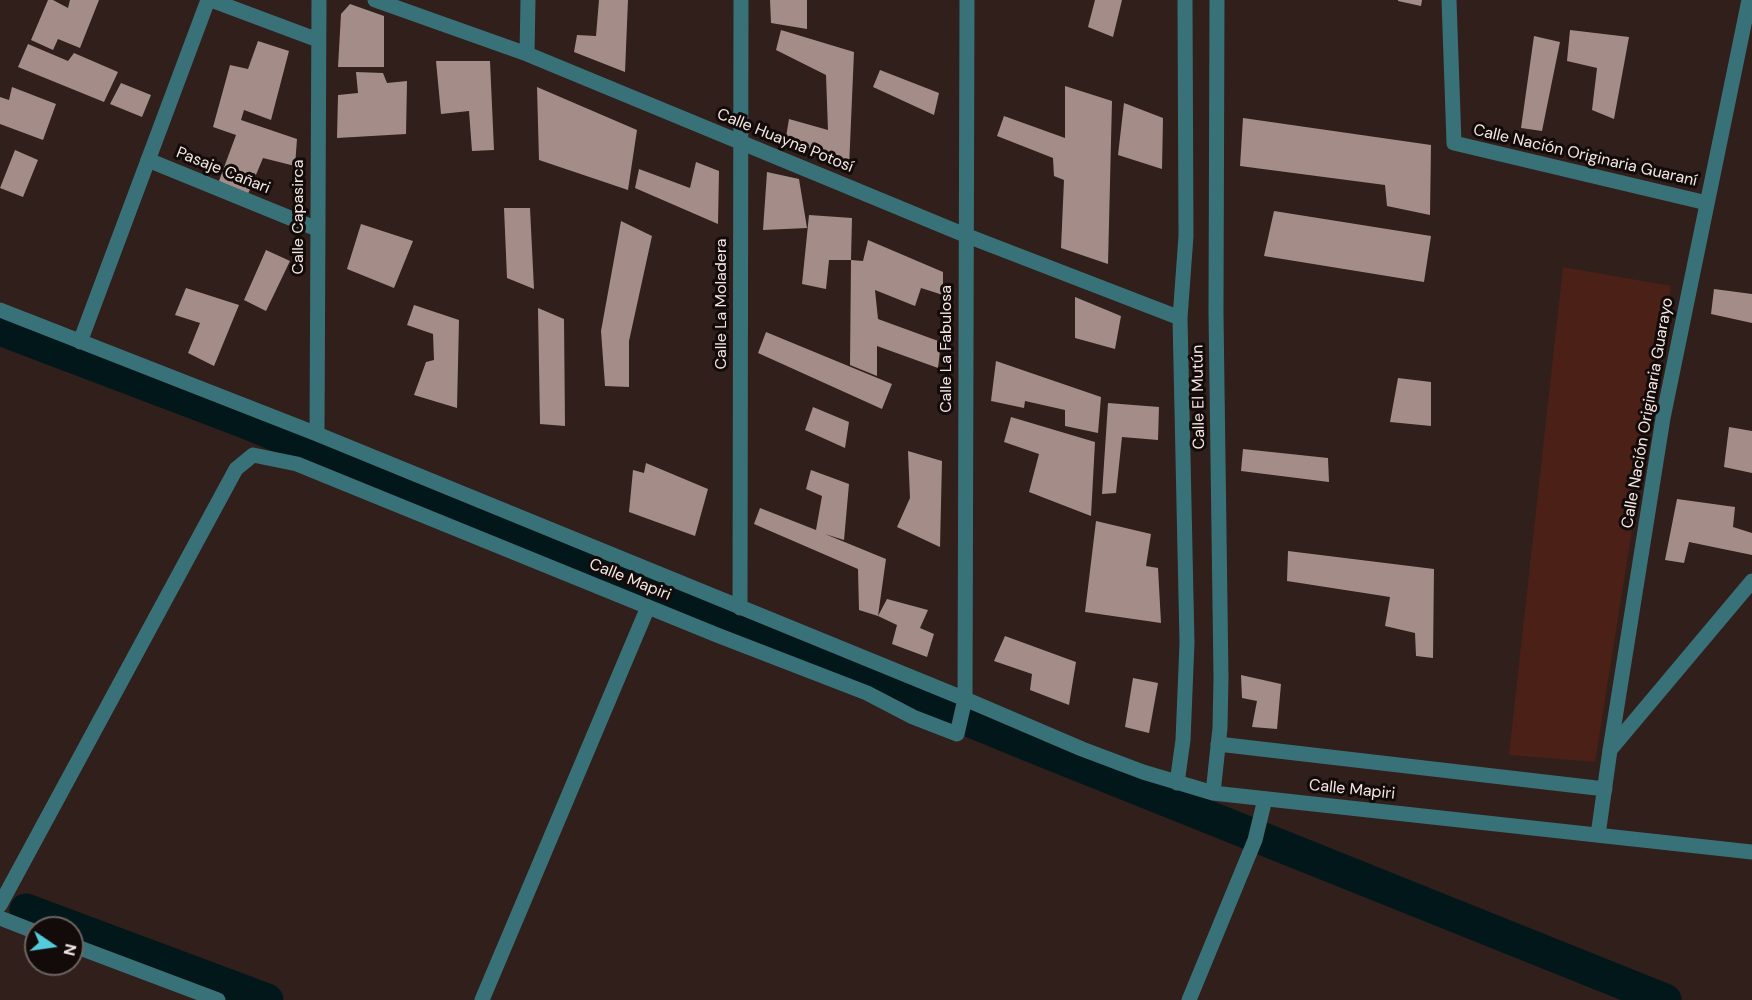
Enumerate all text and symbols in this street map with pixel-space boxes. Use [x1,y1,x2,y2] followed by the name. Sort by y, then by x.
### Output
[714,105,856,177] street label: Calle Huayna Potosí
[1471,121,1699,191] street label: Calle Nación Originaria Guaraní
[173,143,273,199] street label: Pasaje Cañari
[289,160,309,274] street label: Calle Capasirca
[712,238,732,370] street label: Calle La Moladera
[937,285,957,413] street label: Calle La Fabulosa
[1618,296,1678,530] street label: Calle Nación Originaria Guarayo
[1188,344,1210,450] street label: Calle El Mutún
[586,555,674,605] street label: Calle Mapiri
[1308,776,1396,804] street label: Calle Mapiri
[24,916,84,976] north arrow
[59,942,82,958] text: N

